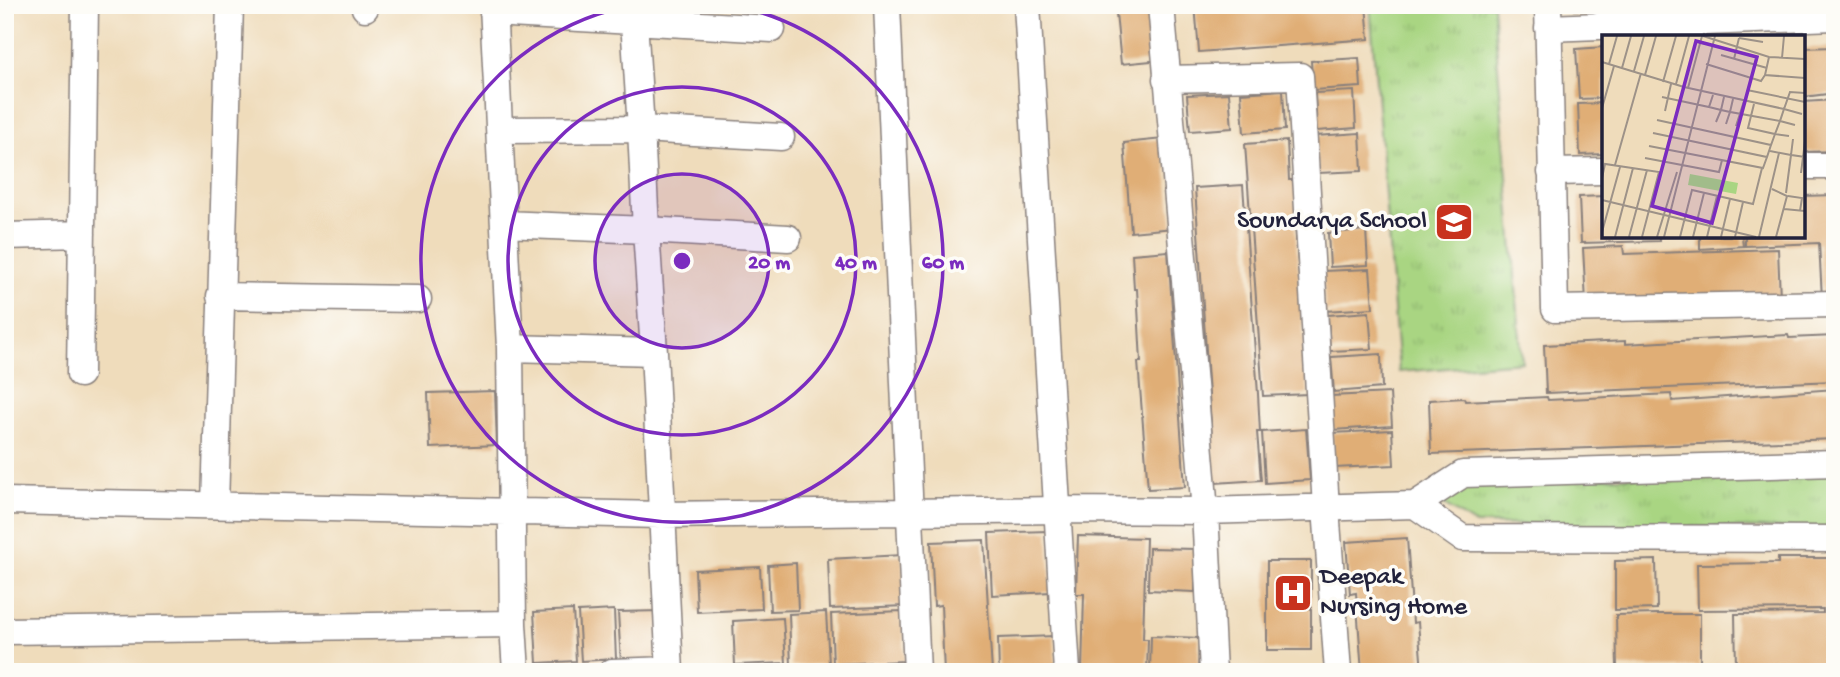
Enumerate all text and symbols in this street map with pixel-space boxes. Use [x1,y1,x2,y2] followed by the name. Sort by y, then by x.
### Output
[1602,35,1805,238] inset map
[1433,201,1475,243] school or university icon: Soundarya School
[1237,207,1427,238] place label: Soundarya School
[670,249,694,273] centre of rings
[748,252,790,277] text: 20 m
[834,252,877,277] text: 40 m
[922,252,964,277] text: 60 m
[1318,563,1468,624] place label: Deepak Nursing Home
[1272,572,1314,614] hospital icon: Deepak Nursing Home

